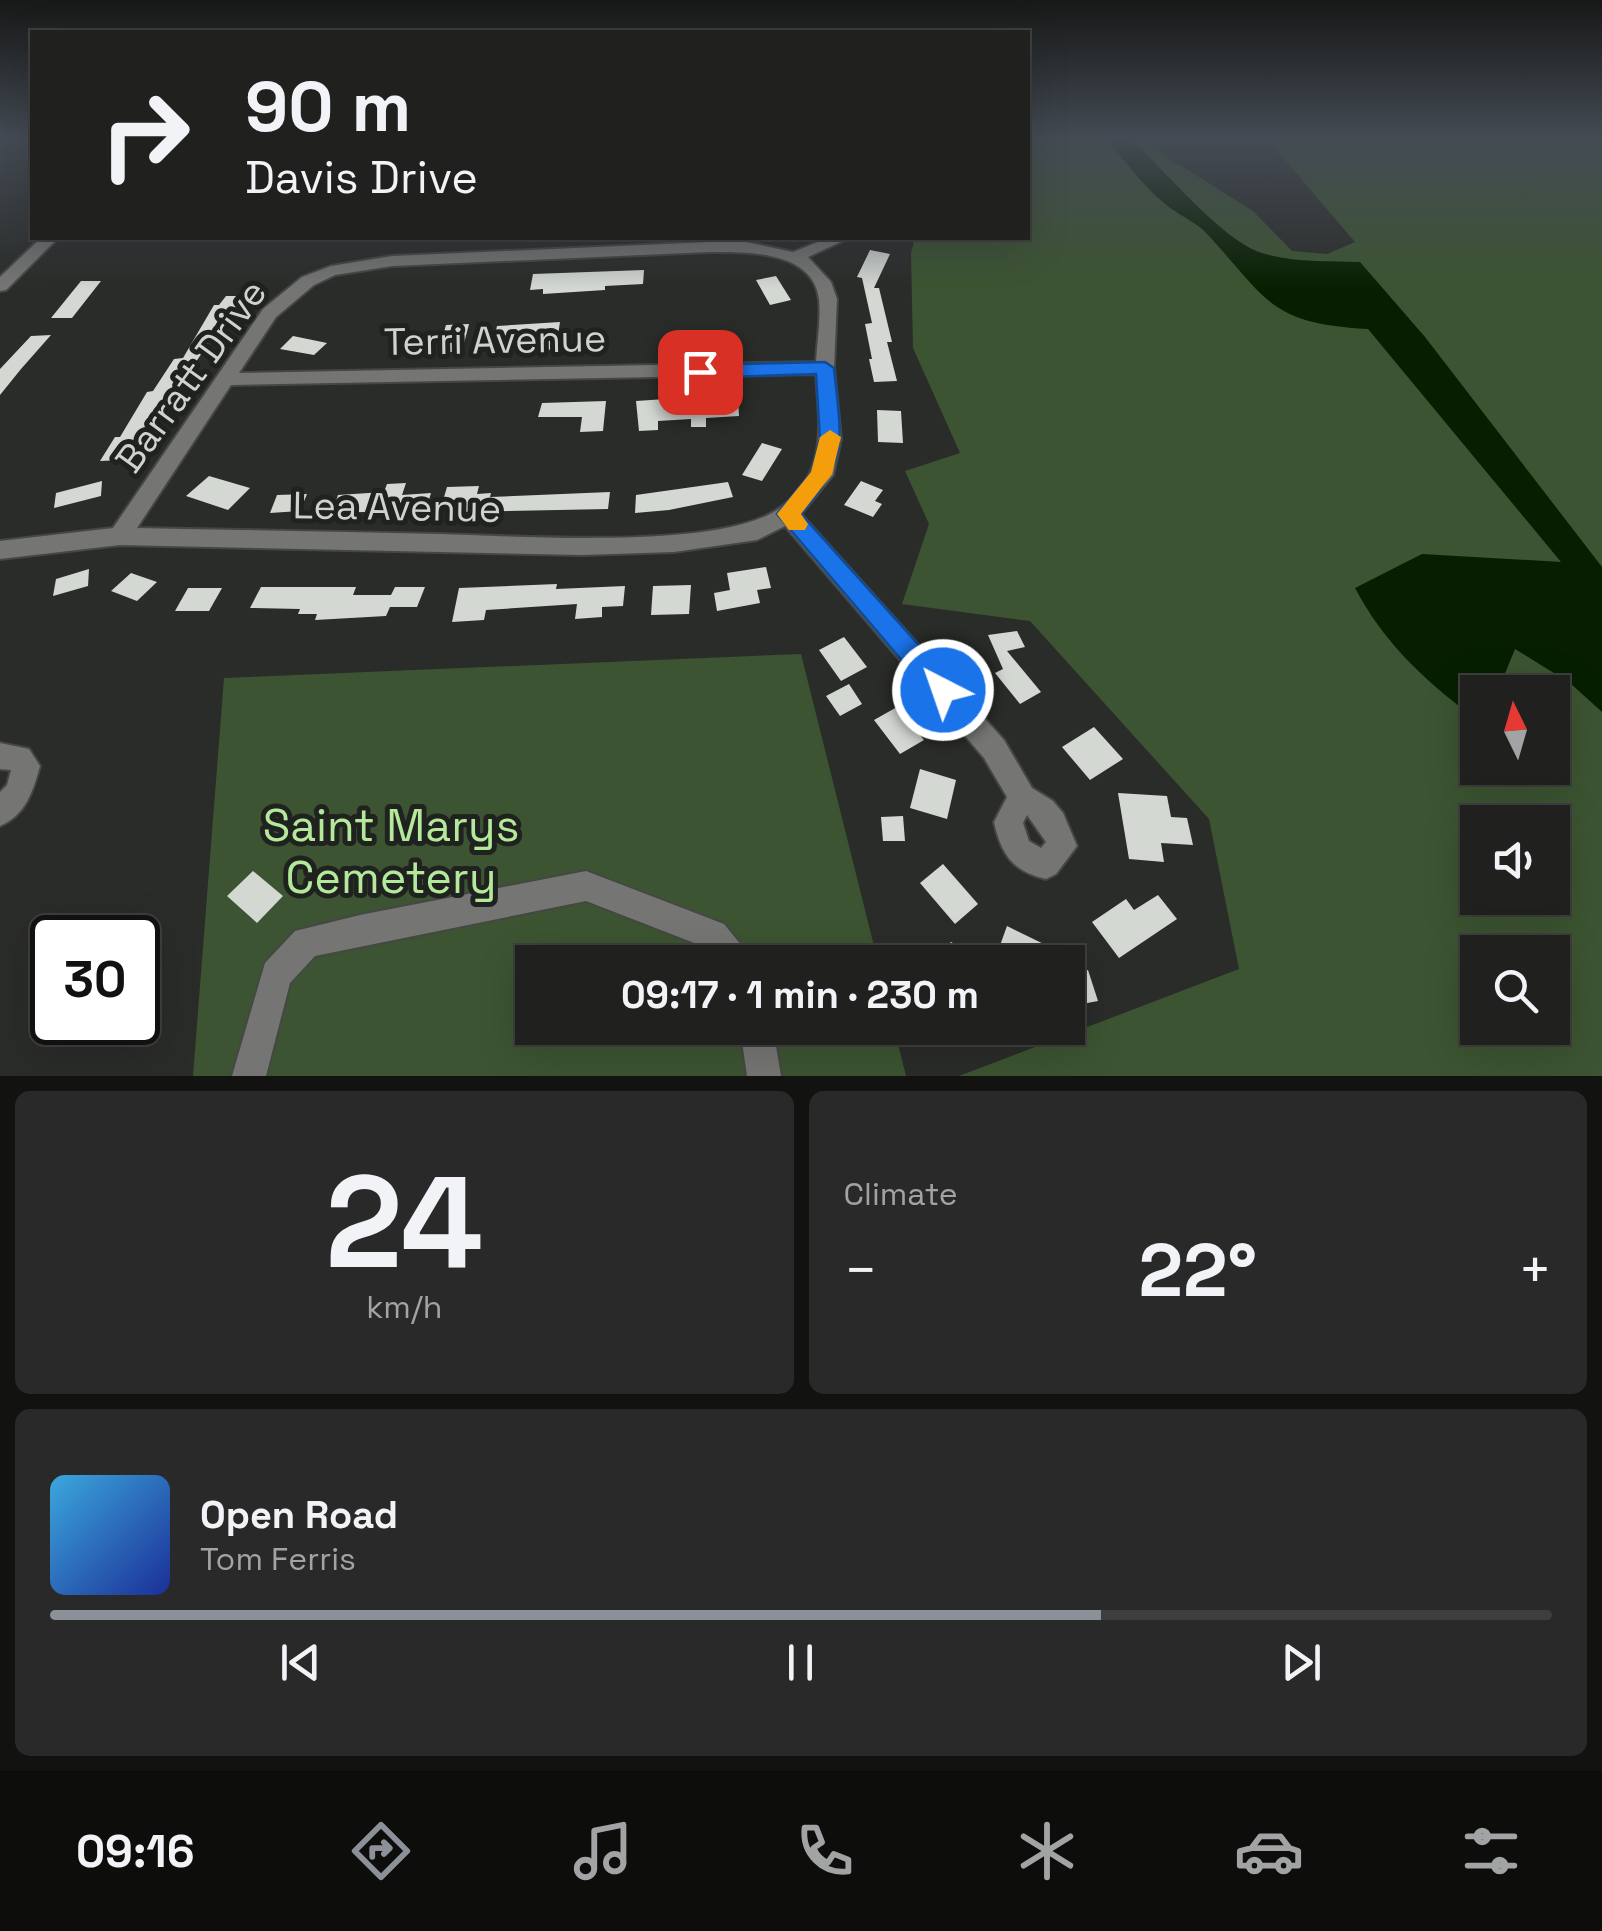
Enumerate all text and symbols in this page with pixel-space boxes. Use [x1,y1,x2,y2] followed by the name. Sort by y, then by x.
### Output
[245,62,411,151] text: 90 m
[80,70,210,200] icon: right
[245,149,478,206] text: Davis Drive
[105,270,277,482] street label: Barratt Drive
[383,314,607,366] street label: Terri Avenue
[658,330,743,415] pin
[673,345,728,400] icon: arrive
[292,481,502,533] street label: Lea Avenue
[891,638,995,742] position arrow
[1460,675,1570,785] north arrow
[1460,675,1570,1045] map controls
[263,797,519,906] park label: Saint Marys Cemetery
[1460,805,1570,915] button: sound
[30,915,160,1045] speed limit sign: 30
[1460,935,1570,1045] button: search
[621,971,979,1019] text: 09:17 · 1 min · 230 m
[325,1139,483,1305] text: 24
[844,1174,958,1214] text: Climate
[1138,1222,1257,1318] text: 22°
[844,1235,878,1305] text: −
[1518,1235,1552,1305] text: +
[366,1287,442,1327] text: km/h
[200,1491,398,1539] text: Open Road
[200,1539,356,1579] text: Tom Ferris
[273,1635,328,1690] icon: previous
[773,1635,828,1690] icon: pause
[1274,1635,1329,1690] icon: next
[346,1816,416,1886] icon: directions
[568,1816,638,1886] icon: music
[790,1816,860,1886] icon: phone
[1012,1816,1082,1886] icon: climate
[1234,1816,1304,1886] icon: car
[1456,1816,1526,1886] icon: filters
[76,1823,194,1880] text: 09:16

